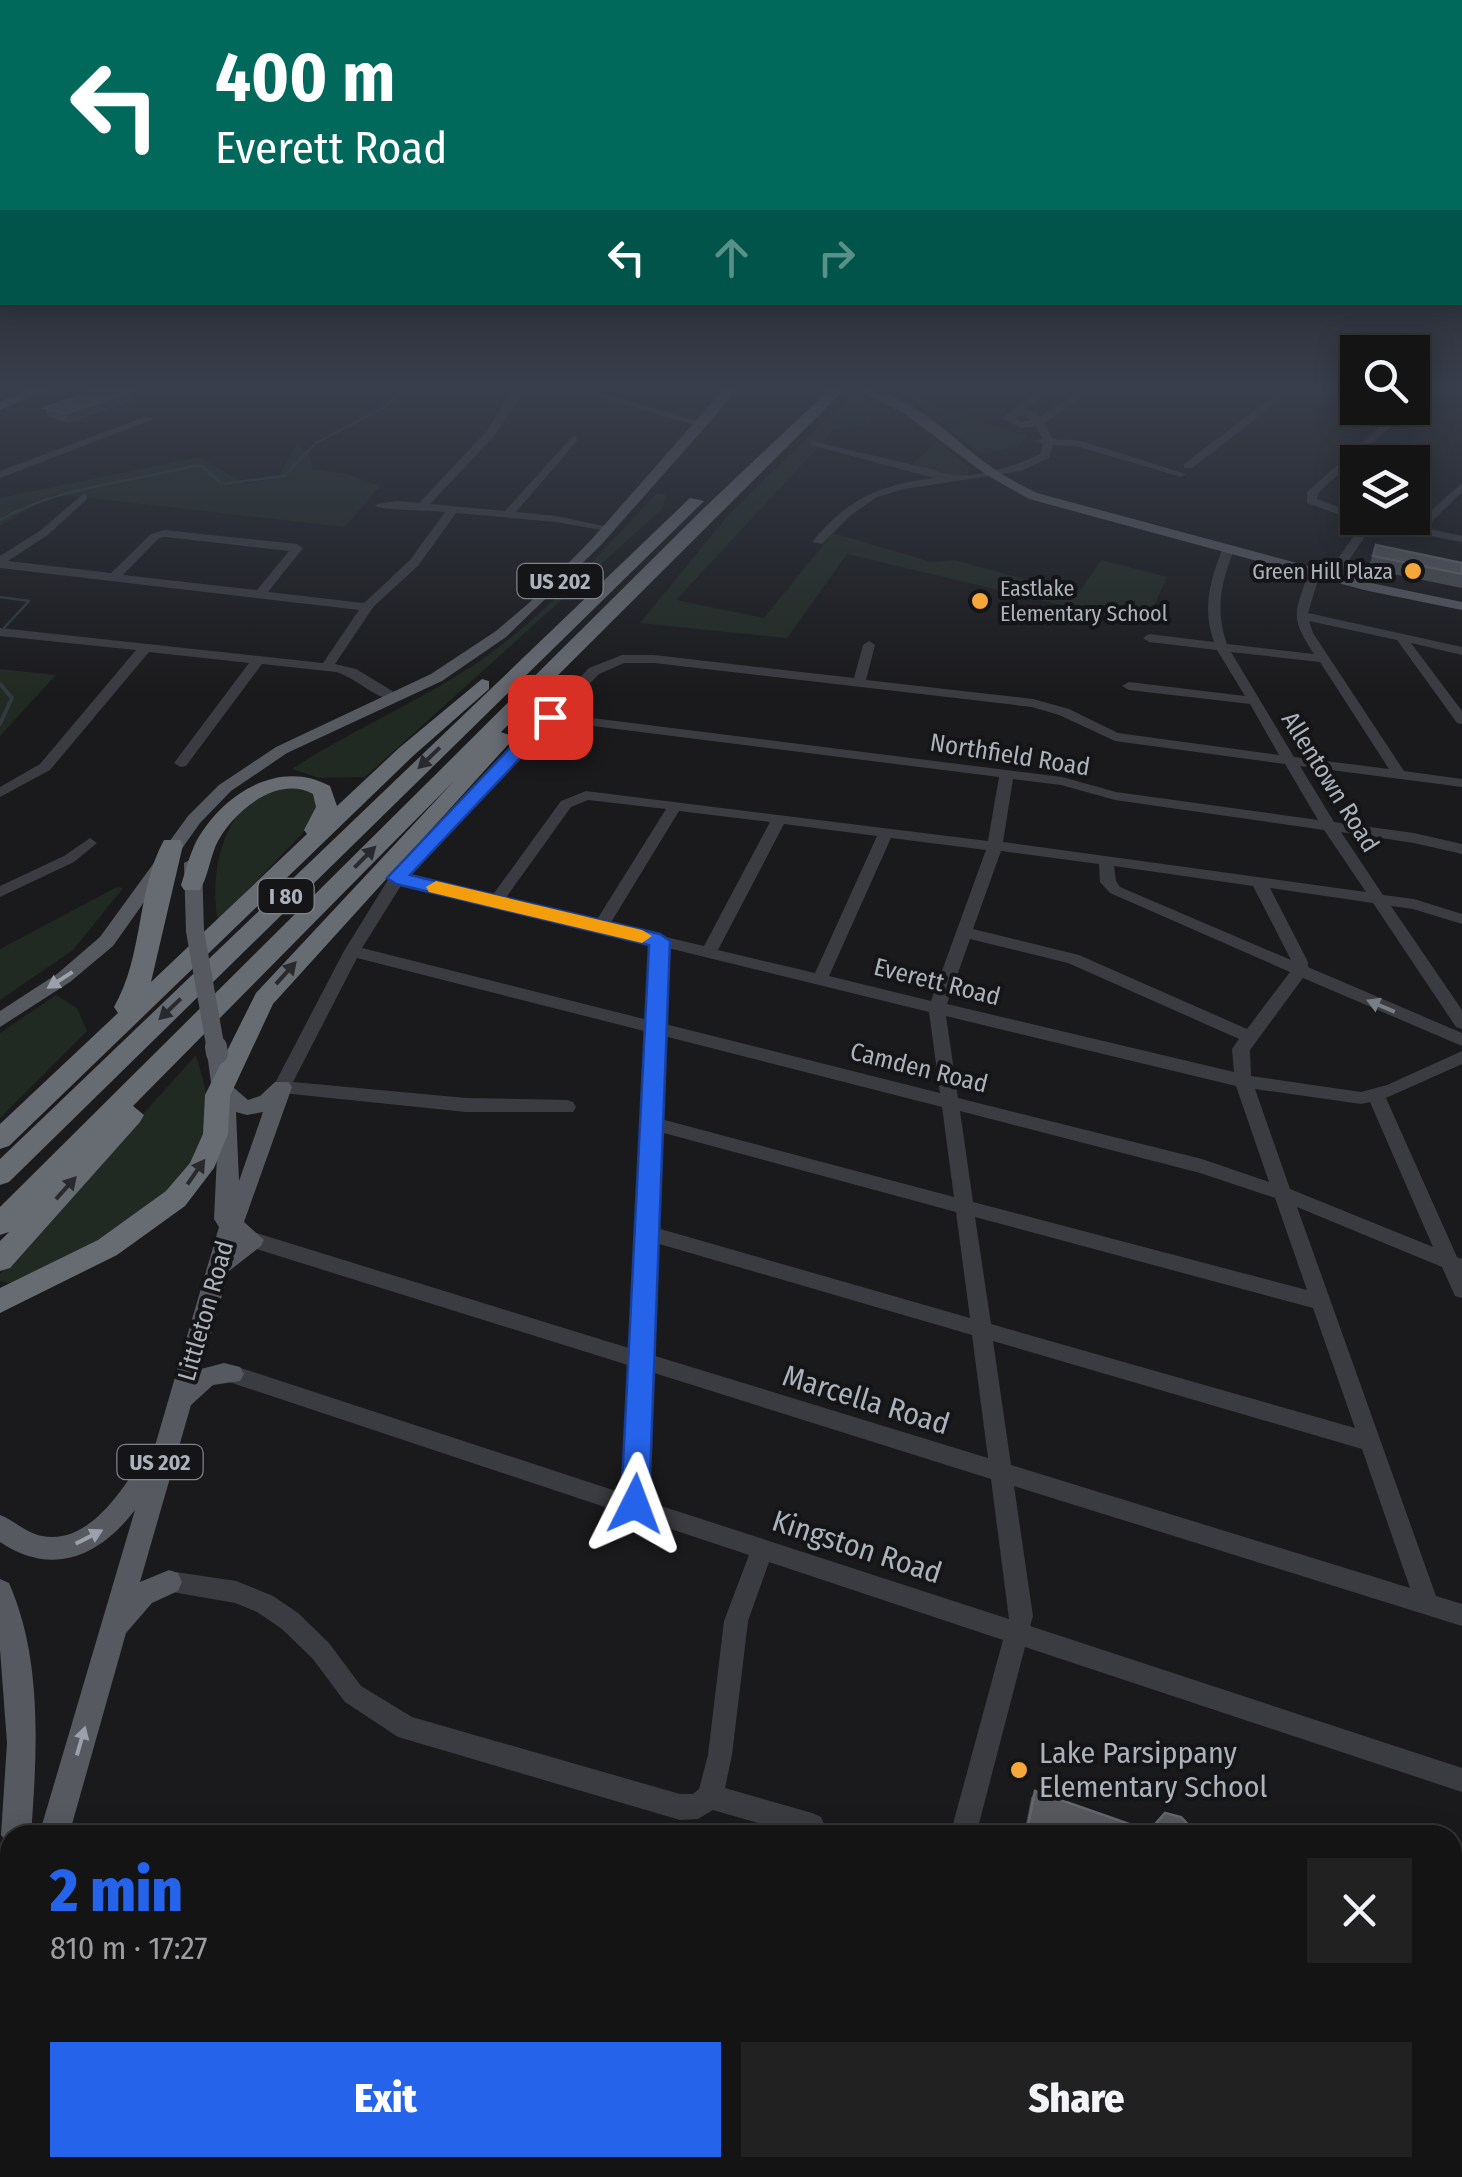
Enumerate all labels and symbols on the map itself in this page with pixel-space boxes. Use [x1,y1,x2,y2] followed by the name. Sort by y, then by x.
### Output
[1252,558,1393,585] place label: Green Hill Plaza
[1402,560,1424,582] marker: Green Hill Plaza
[518,564,602,598] road number: US 202
[1000,575,1168,627] place label: Eastlake Elementary School
[969,590,991,612] marker: Eastlake Elementary School
[508,675,593,760] pin
[1275,706,1385,858] street label: Allentown Road
[928,728,1092,782] street label: Northfield Road
[417,746,441,770] one-way arrow
[353,846,377,870] one-way arrow
[258,879,314,913] road number: I 80
[871,952,1003,1012] street label: Everett Road
[274,961,297,985] one-way arrow
[47,971,74,989] one-way arrow
[158,996,182,1020] one-way arrow
[1366,997,1396,1013] one-way arrow
[847,1036,991,1100] street label: Camden Road
[186,1159,205,1186] one-way arrow
[54,1176,76,1201] one-way arrow
[172,1238,240,1384] street label: Littleton Road
[778,1358,954,1442] street label: Marcella Road
[118,1445,202,1479] road number: US 202
[583,1452,687,1556] position arrow
[768,1503,946,1591] street label: Kingston Road
[74,1529,103,1546] one-way arrow
[74,1726,89,1756] one-way arrow
[1039,1735,1267,1805] place label: Lake Parsippany Elementary School
[1008,1759,1030,1781] marker: Lake Parsippany Elementary School

